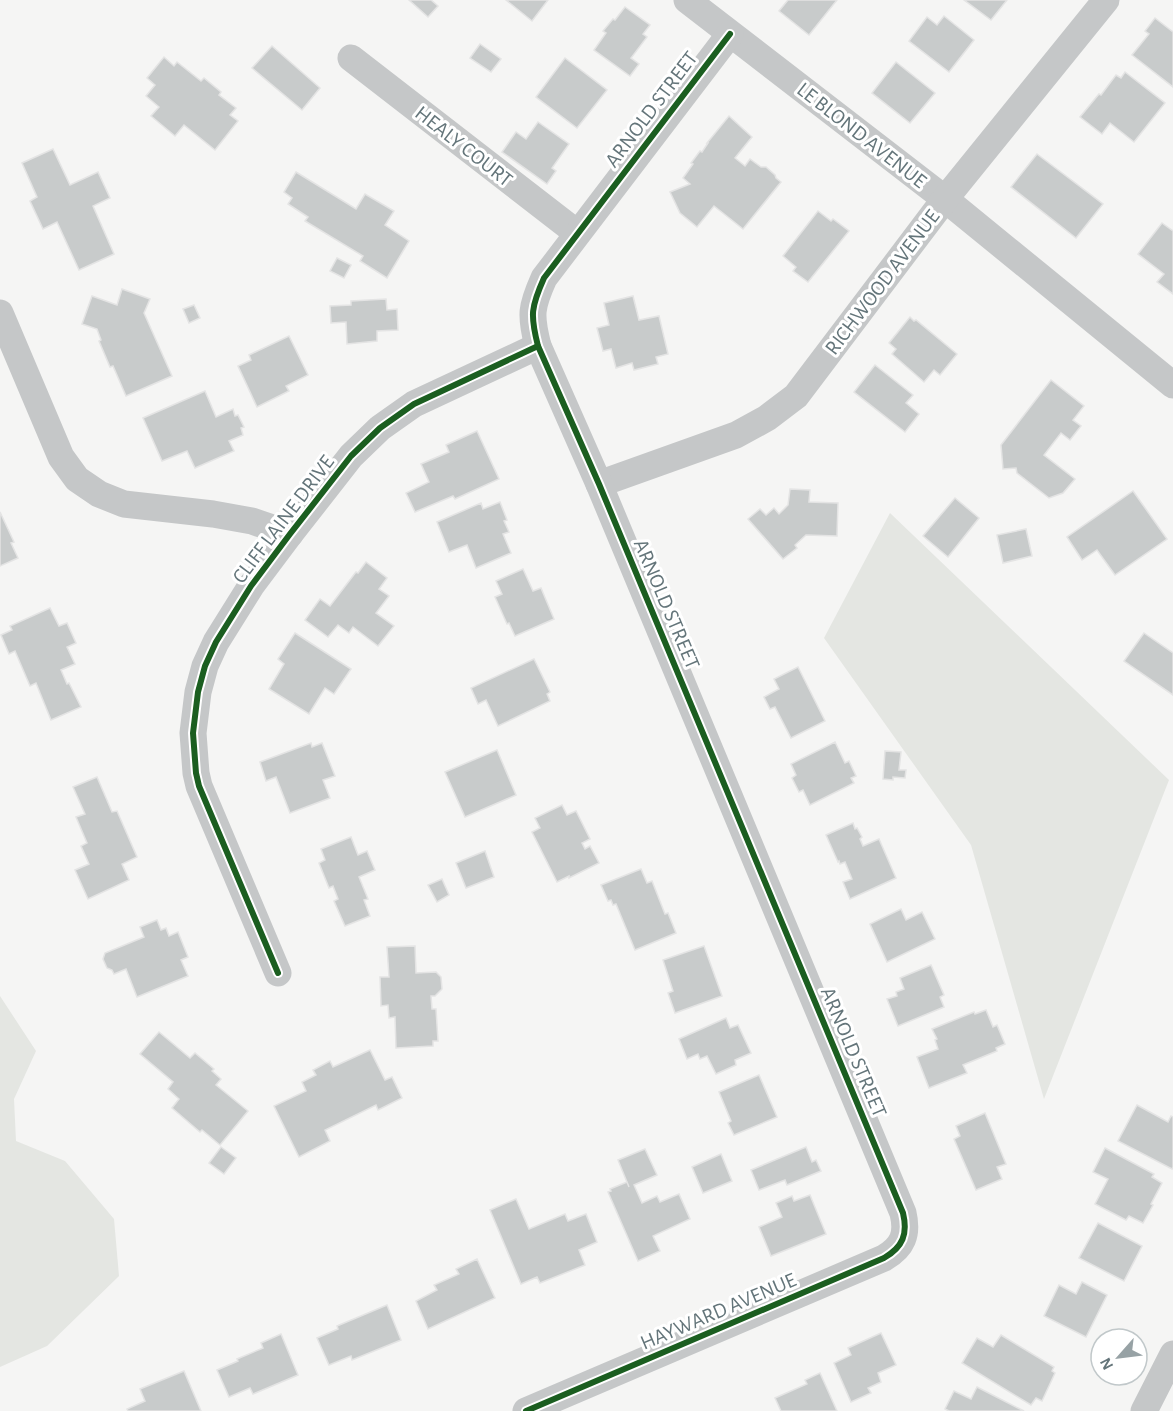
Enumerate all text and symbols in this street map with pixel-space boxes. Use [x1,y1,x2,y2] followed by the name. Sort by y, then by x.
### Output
[601,48,702,171] street label: ARNOLD STREET
[793,79,930,192] street label: LE BLOND AVENUE
[411,102,516,191] street label: HEALY COURT
[821,206,944,359] street label: RICHWOOD AVENUE
[229,452,338,587] street label: CLIFF LAINE DRIVE
[630,536,703,672] street label: ARNOLD STREET
[817,984,890,1120] street label: ARNOLD STREET
[637,1269,799,1354] street label: HAYWARD AVENUE
[1089,1327,1149,1387] north arrow
[1097,1355,1116,1372] text: N

